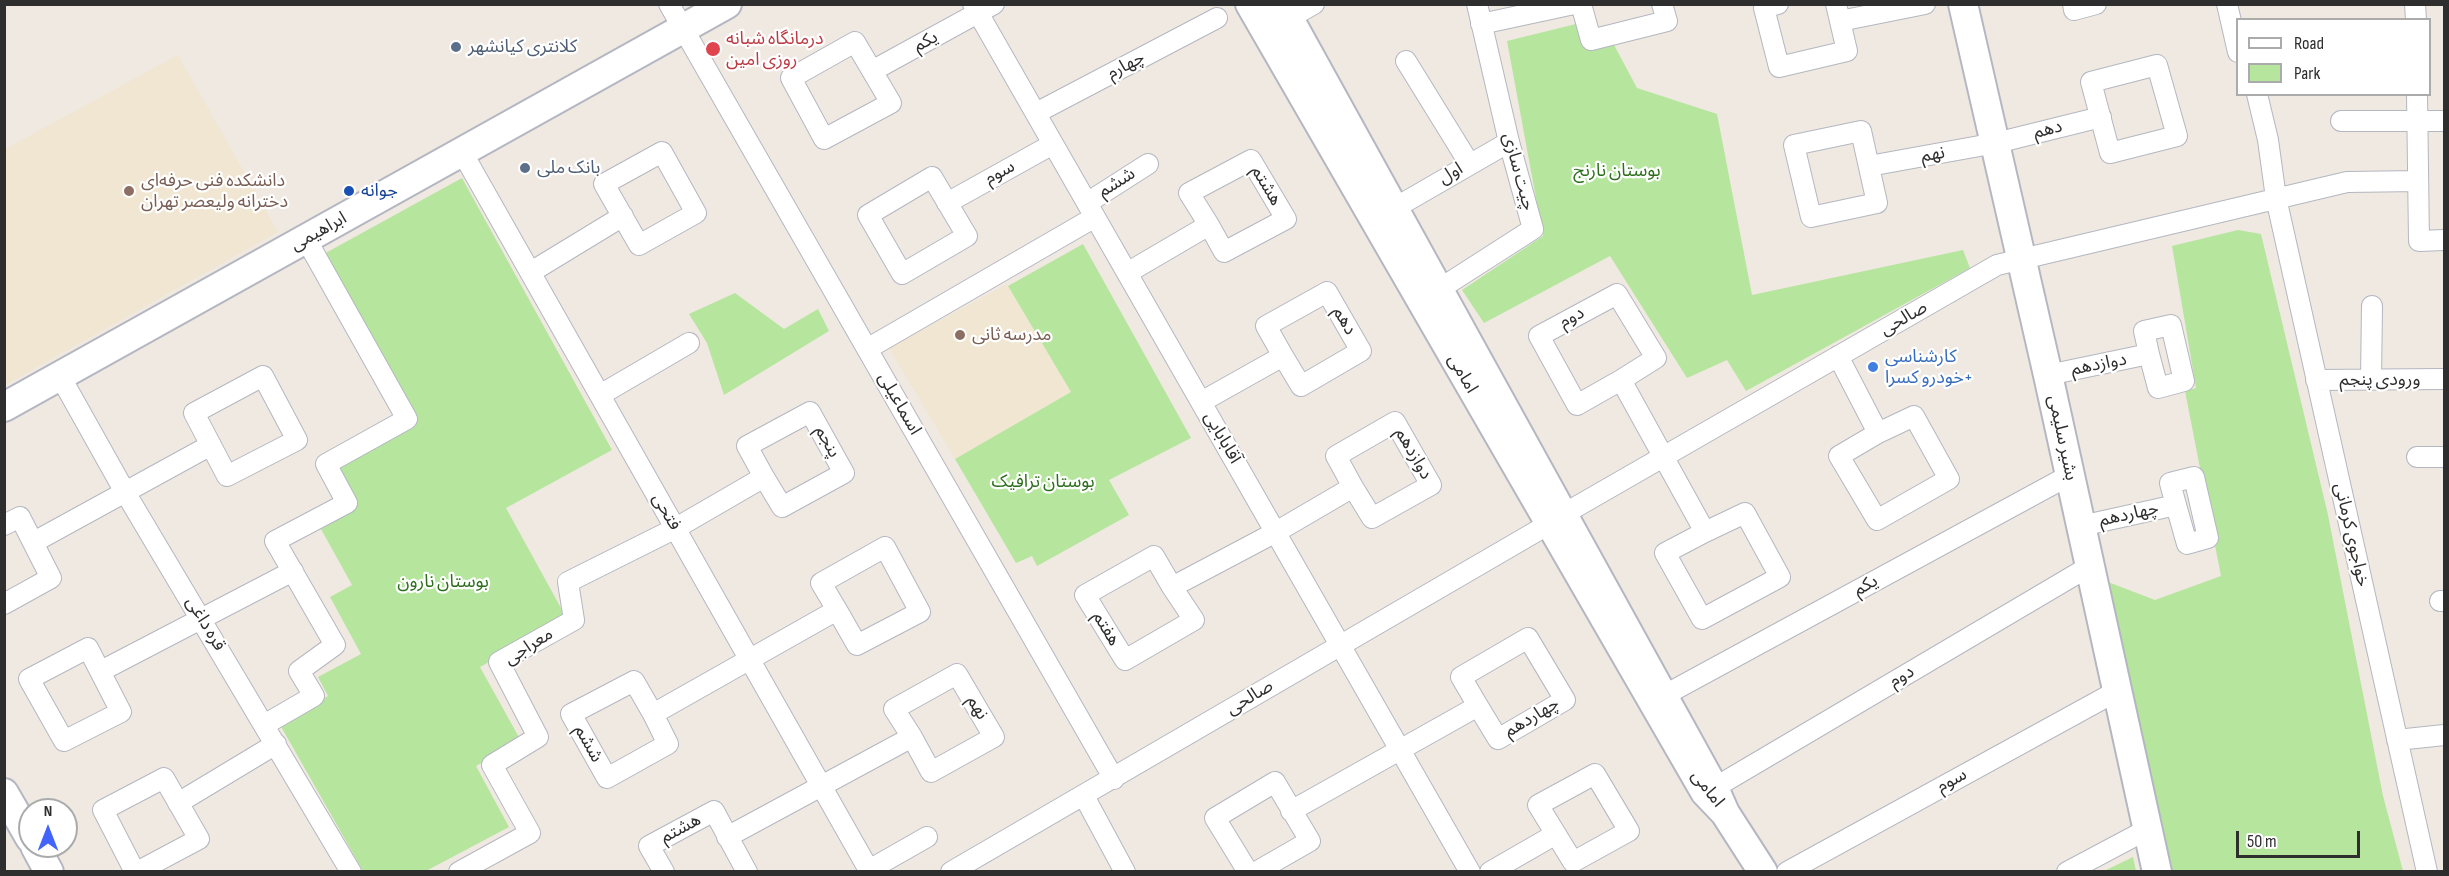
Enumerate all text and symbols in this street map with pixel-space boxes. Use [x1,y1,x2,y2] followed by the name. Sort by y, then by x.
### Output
[2236,18,2431,96] legend
[910,27,942,57] street label: یکم
[726,28,824,70] place label: درمانگاه شبانه روزی امین
[2294,33,2324,54] text: Road
[468,36,577,58] place label: کلانتری کیانشهر
[449,40,463,54] marker: کلانتری کیانشهر
[704,40,722,58] marker: درمانگاه شبانه روزی امین
[1103,47,1149,85] street label: چهارم
[2294,63,2320,84] text: Park
[2031,116,2065,144] street label: دهم
[1497,131,1539,213] street label: چیت سازی
[1919,142,1947,168] street label: نهم
[981,156,1019,190] street label: سوم
[537,157,600,179] place label: بانک ملی
[1435,158,1467,190] street label: اول
[1573,160,1661,182] park label: بوستان نارنج
[518,161,532,175] marker: بانک ملی
[1246,162,1286,210] street label: هشتم
[1095,163,1139,203] street label: ششم
[141,170,288,213] place label: دانشکده فنی حرفه‌ای دخترانه ولیعصر تهران
[361,180,398,202] place label: جوانه
[122,184,136,198] marker: دانشکده فنی حرفه‌ای دخترانه ولیعصر تهران
[342,184,356,198] marker: جوانه
[287,208,351,256] street label: ابراهیمی
[1877,297,1931,341] street label: صالحی
[1327,303,1361,339] street label: دهم
[1556,303,1588,333] street label: دوم
[972,324,1052,346] place label: مدرسه ثانی
[953,328,967,342] marker: مدرسه ثانی
[1885,346,1973,388] place label: کارشناسی خودرو کسرا+
[2069,349,2129,381] street label: دوازدهم
[1442,351,1482,397] street label: امامی
[1866,360,1880,374] marker: کارشناسی خودرو کسرا+
[873,369,925,439] street label: اسماعیلی
[2340,369,2420,391] street label: ورودی پنجم
[2042,393,2082,483] street label: بشیر سلیمی
[1199,408,1245,468] street label: آقابابایی
[810,422,844,462] street label: پنجم
[1390,424,1436,484] street label: دوازدهم
[991,471,1095,493] park label: بوستان ترافیک
[2329,481,2373,589] street label: خواجوی کرمانی
[647,490,685,534] street label: فتحی
[2097,498,2161,532] street label: چهاردهم
[397,571,489,593] park label: بوستان نارون
[1850,571,1882,601] street label: یکم
[180,593,230,655] street label: قره داغی
[1087,608,1125,650] street label: هفتم
[501,624,557,670] street label: معراجی
[1886,661,1918,693] street label: دوم
[1223,676,1277,720] street label: صالحی
[962,692,992,724] street label: نهم
[1501,693,1563,743] street label: چهاردهم
[569,721,607,767] street label: ششم
[1933,764,1971,798] street label: سوم
[1686,766,1728,812] street label: امامی
[18,798,78,858] north arrow
[44,802,52,821] text: N
[657,809,705,849] street label: هشتم
[2239,819,2364,857] scale bar
[2247,831,2277,852] text: 50 m

